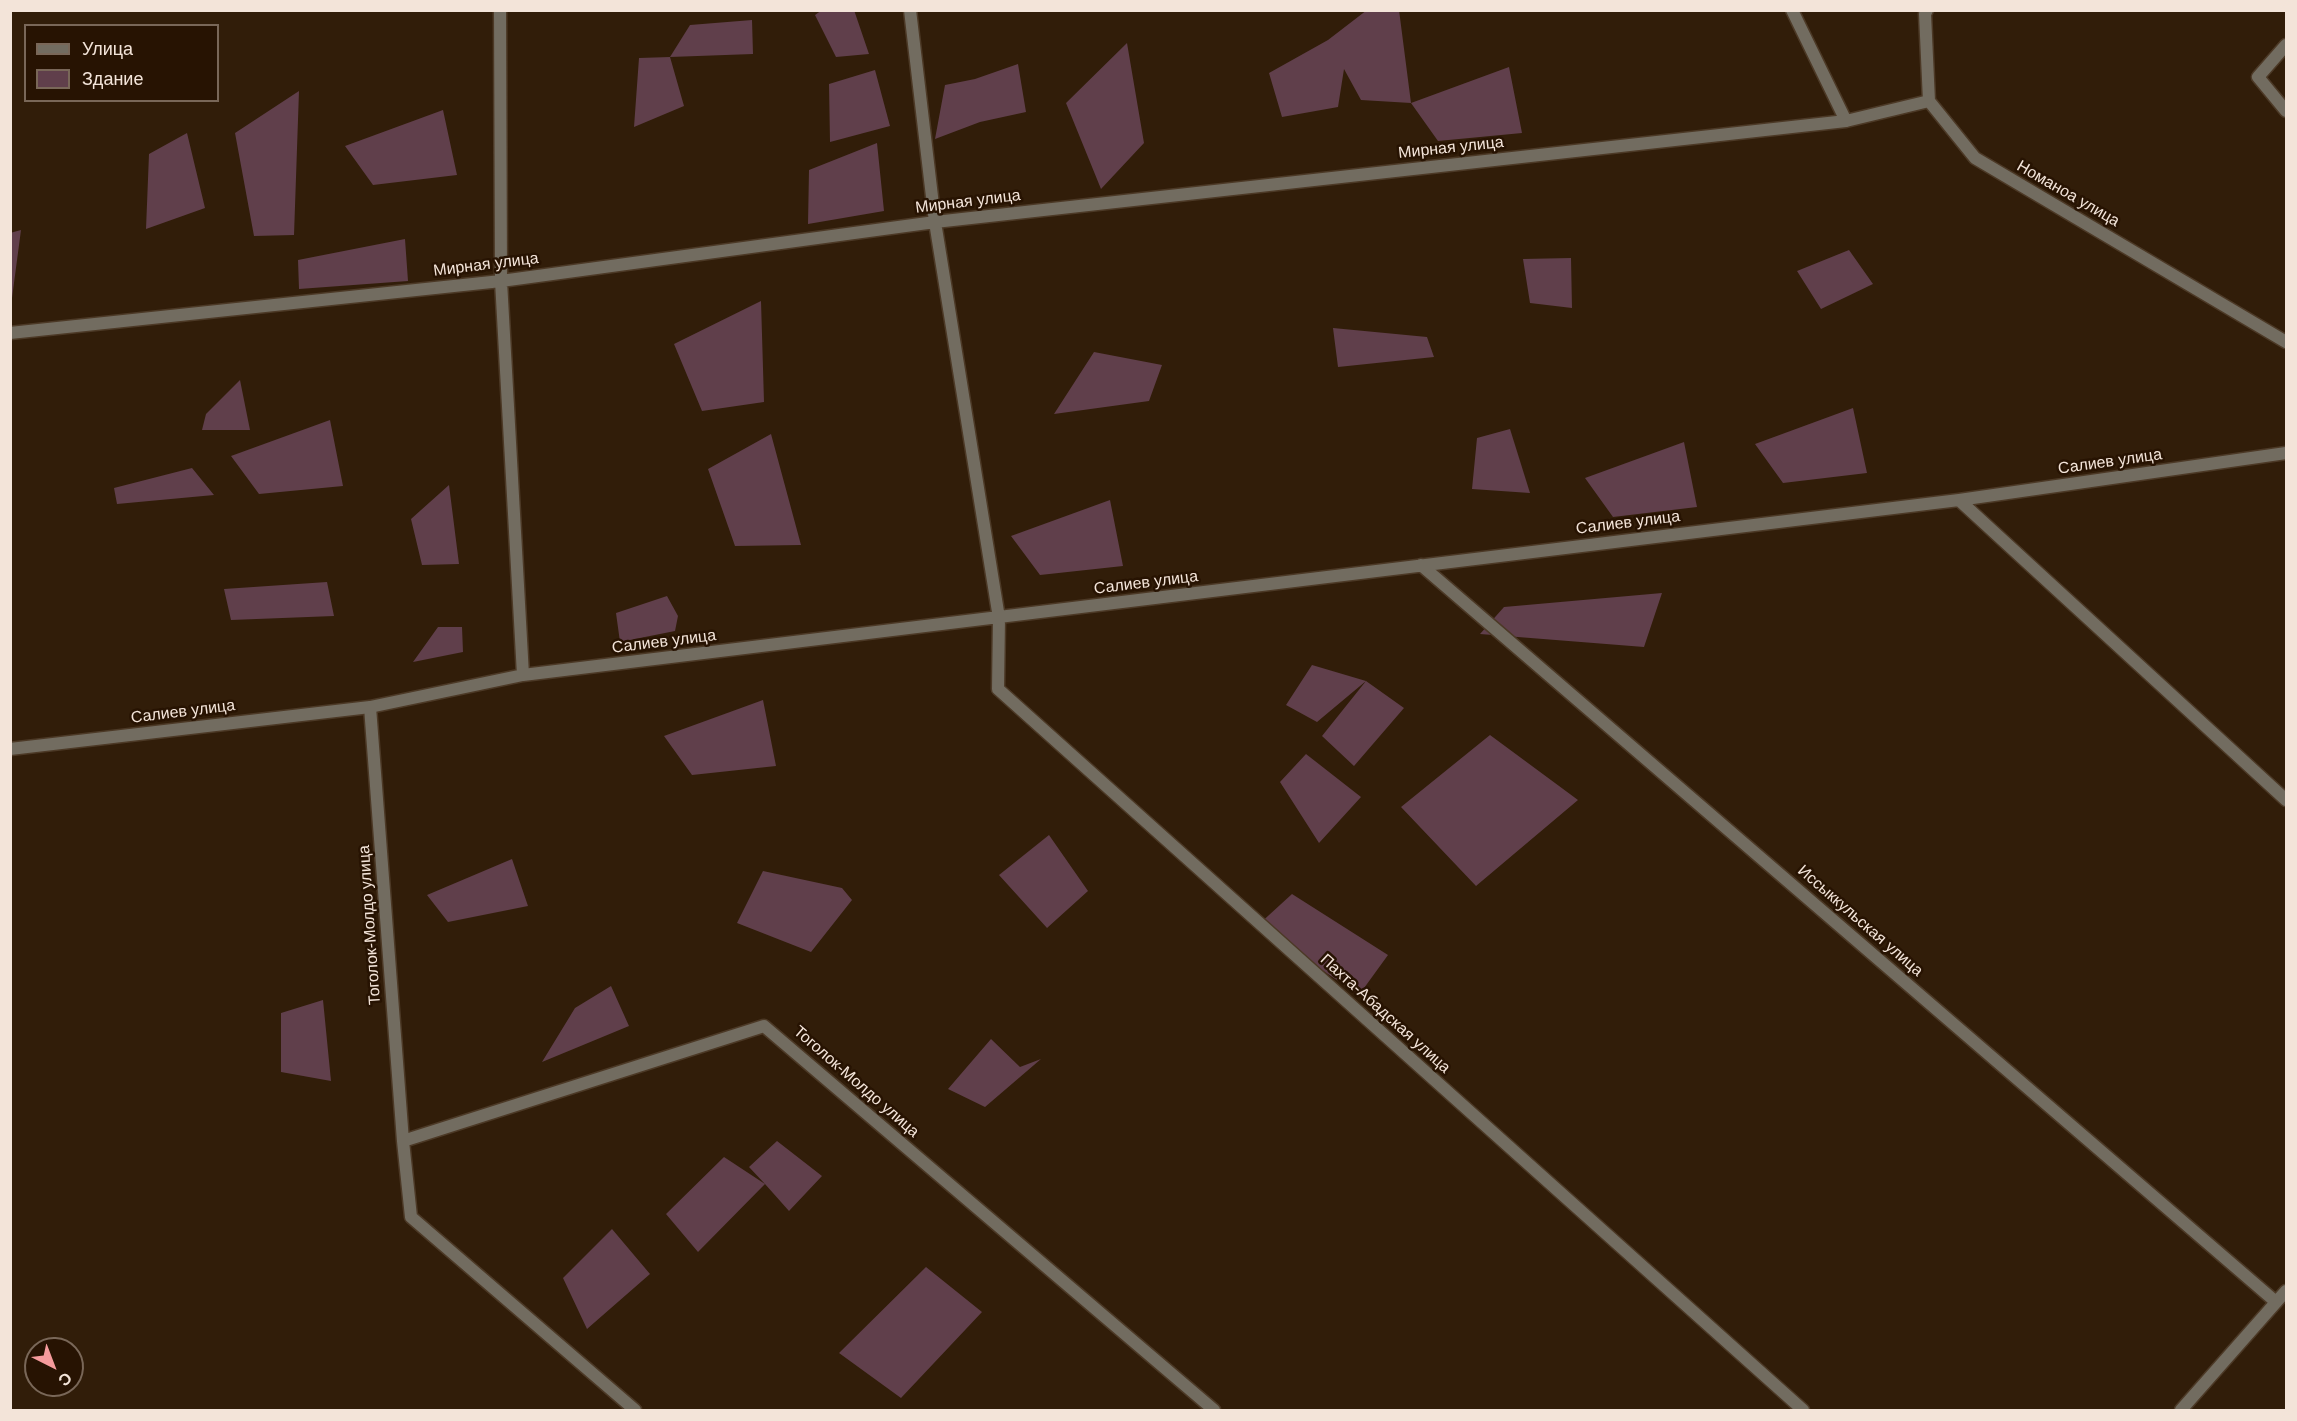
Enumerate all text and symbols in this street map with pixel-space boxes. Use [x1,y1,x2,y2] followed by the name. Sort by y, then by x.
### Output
[24,24,219,102] legend
[82,39,133,59] text: Улица
[82,69,143,89] text: Здание
[1397,133,1505,163] street label: Мирная улица
[2013,157,2123,231] street label: Номаноа улица
[914,186,1022,218] street label: Мирная улица
[432,249,540,281] street label: Мирная улица
[2057,445,2163,479] street label: Салиев улица
[1575,507,1681,539] street label: Салиев улица
[1093,567,1199,599] street label: Салиев улица
[611,626,717,658] street label: Салиев улица
[130,696,236,728] street label: Салиев улица
[355,844,385,1006] street label: Тоголок-Молдо улица
[1793,861,1927,981] street label: Иссыккульская улица
[1316,950,1454,1078] street label: Пахта-Абадская улица
[789,1022,923,1142] street label: Тоголок-Молдо улица
[24,1337,84,1397] north arrow
[55,1369,75,1389] text: С

